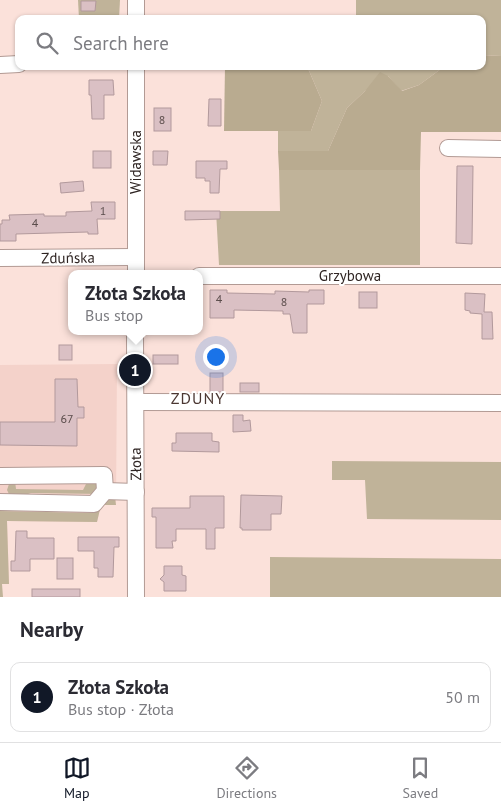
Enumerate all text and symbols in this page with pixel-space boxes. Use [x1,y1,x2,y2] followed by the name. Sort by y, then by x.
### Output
[15,15,486,70] search box
[33,29,61,57] icon: search
[73,31,169,55] text: Search here
[159,112,165,127] house number: 8
[126,130,145,194] street label: Widawska
[100,203,106,218] house number: 1
[32,215,39,230] house number: 4
[41,248,95,267] street label: Zduńska
[319,266,381,285] street label: Grzybowa
[68,270,203,335] popup
[85,281,186,305] text: Złota Szkoła
[216,291,223,306] house number: 4
[281,294,287,309] house number: 8
[85,305,143,325] text: Bus stop
[203,344,229,370] your location
[119,351,151,389] pin: 1
[171,388,225,408] district label: ZDUNY
[60,411,74,426] house number: 67
[126,447,145,481] street label: Złota
[20,616,83,643] text: Nearby
[68,675,169,699] text: Złota Szkoła
[32,687,42,707] text: 1
[445,687,480,707] text: 50 m
[68,699,174,719] text: Bus stop · Złota
[63,754,91,802] tab: Map
[216,754,277,802] tab: Directions
[403,754,438,802] tab: Saved

